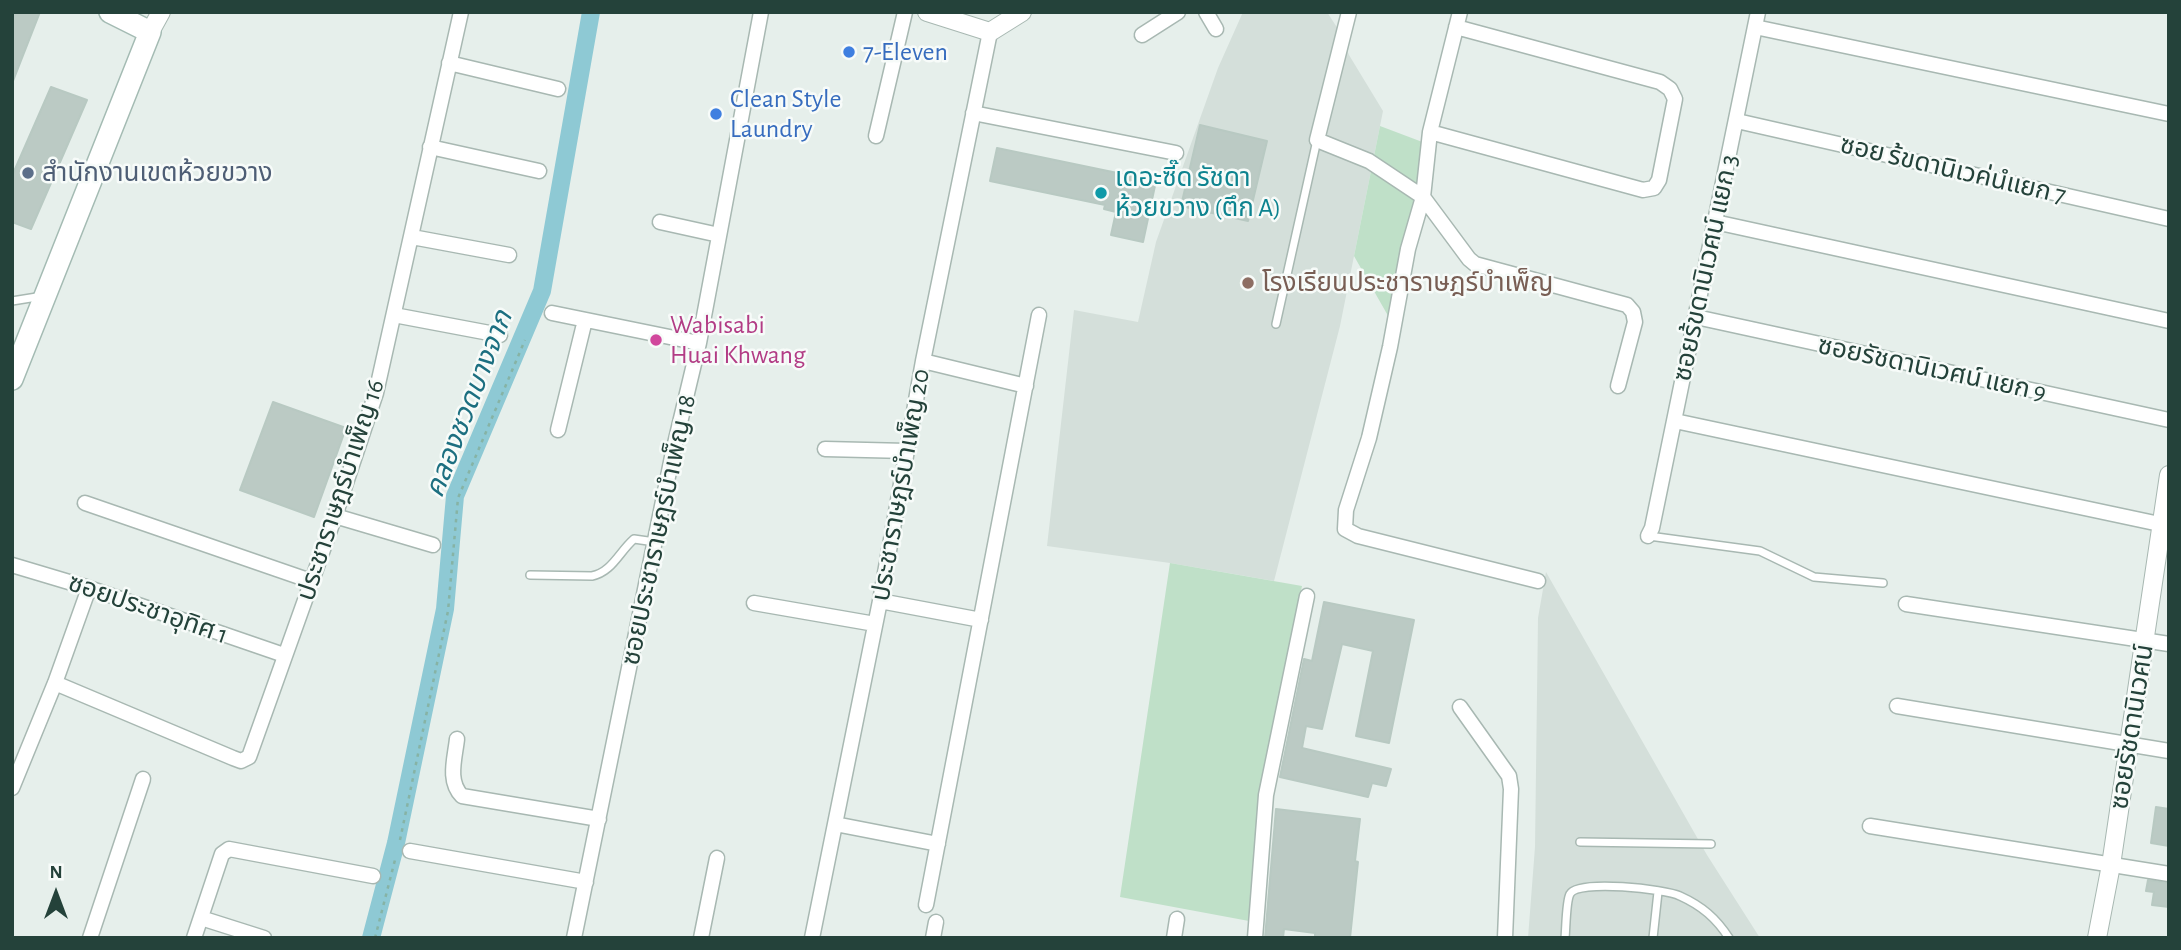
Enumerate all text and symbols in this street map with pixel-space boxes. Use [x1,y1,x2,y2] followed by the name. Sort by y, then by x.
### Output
[863,36,948,68] place label: 7-Eleven
[841,44,857,60] marker: 7-Eleven
[730,83,841,144] place label: Clean Style Laundry
[708,106,724,122] marker: Clean Style Laundry
[1837,129,2069,211] street label: ซอย ร้ขดานิเวค่นํแยก 7
[1667,152,1745,384] street label: ซอยร้ขดานิเวศน์ แยก 3
[42,157,273,189] place label: สำนักงานเขตห้วยขวาง
[1115,162,1281,224] place label: เดอะซี๊ด รัชดา ห้วยขวาง (ตึก A)
[20,165,36,181] marker: สำนักงานเขตห้วยขวาง
[1093,185,1109,201] marker: เดอะซี๊ด รัชดา ห้วยขวาง (ตึก A)
[1262,267,1553,299] place label: โรงเรียนประชาราษฎร์บำเพ็ญ
[1240,275,1256,291] marker: โรงเรียนประชาราษฎร์บำเพ็ญ
[418,306,520,502] water label: คลองชวดบางจาก
[670,309,806,370] place label: Wabisabi Huai Khwang
[1815,330,2049,408] street label: ซอยรัชดานิเวศน์ แยก 9
[648,332,664,348] marker: Wabisabi Huai Khwang
[865,366,937,604] street label: ประชาราษฎร์บำเพ็ญ 20
[290,375,392,605] street label: ประชาราษฎร์บำเพ็ญ 16
[615,392,703,668] street label: ซอยประชาราษฎร์บำเพ็ญ 18
[64,567,232,651] street label: ซอยประชาอุทิศ 1
[2104,642,2160,812] street label: ซอยรัชดานิเวศน์
[21,859,91,929] north arrow
[49,863,63,882] text: N

